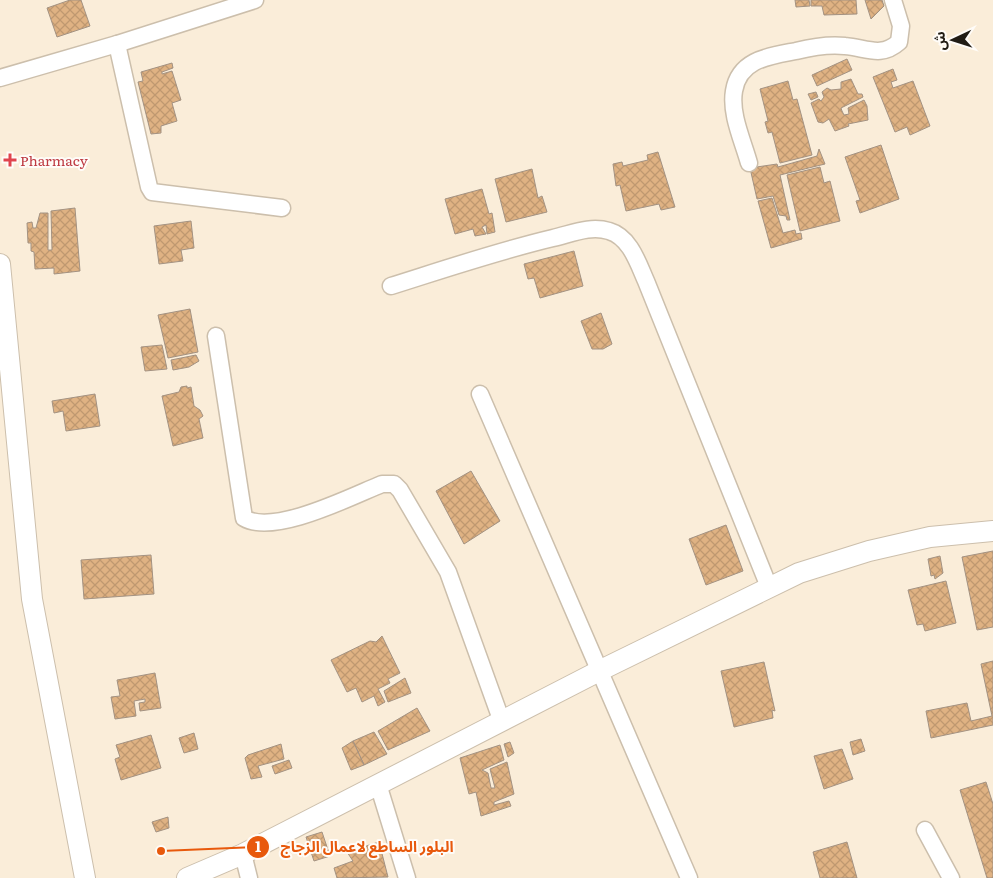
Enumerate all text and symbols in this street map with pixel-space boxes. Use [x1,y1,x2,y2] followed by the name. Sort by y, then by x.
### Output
[928,15,978,65] north arrow
[928,31,950,51] text: ش
[20,150,89,170] place label: Pharmacy
[4,154,16,166] marker: Pharmacy
[245,832,463,862] callout: البلور الساطع لاعمال الزجاج
[255,834,261,857] text: 1
[281,834,453,858] text: البلور الساطع لاعمال الزجاج

